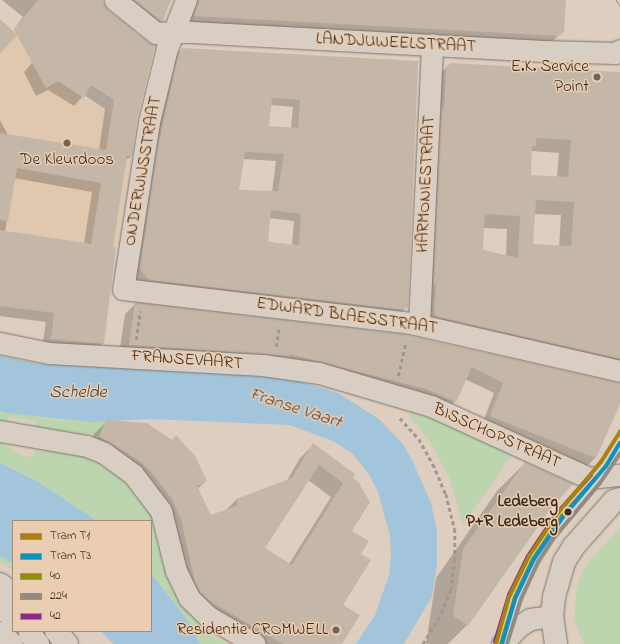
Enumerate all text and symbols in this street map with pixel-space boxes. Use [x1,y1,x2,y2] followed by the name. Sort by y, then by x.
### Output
[315,29,477,57] street label: LANDJUWEELSTRAAT
[511,57,589,97] place label: E.K. Service Point
[592,72,602,82] marker: E.K. Service Point
[120,94,166,248] street label: ONDERWIJSSTRAAT
[412,115,440,253] street label: HARMONIESTRAAT
[62,138,72,148] marker: De Kleurdoos
[20,150,114,170] place label: De Kleurdoos
[255,293,439,339] street label: EDWARD BLAESSTRAAT
[131,346,243,374] street label: FRANSEVAART
[49,382,107,404] water label: Schelde
[246,384,344,434] water label: Franse Vaart
[430,399,564,473] street label: BISSCHOPSTRAAT
[466,492,558,532] place label: Ledeberg P+R Ledeberg
[561,505,575,519] marker: Ledeberg P+R Ledeberg
[12,520,152,632] legend
[50,527,90,545] text: Tram T1
[50,547,91,565] text: Tram T3
[50,567,60,585] text: 40
[50,587,67,605] text: 224
[50,607,61,625] text: 42
[177,620,328,640] place label: Residentie CROMWELL
[331,625,341,635] marker: Residentie CROMWELL

